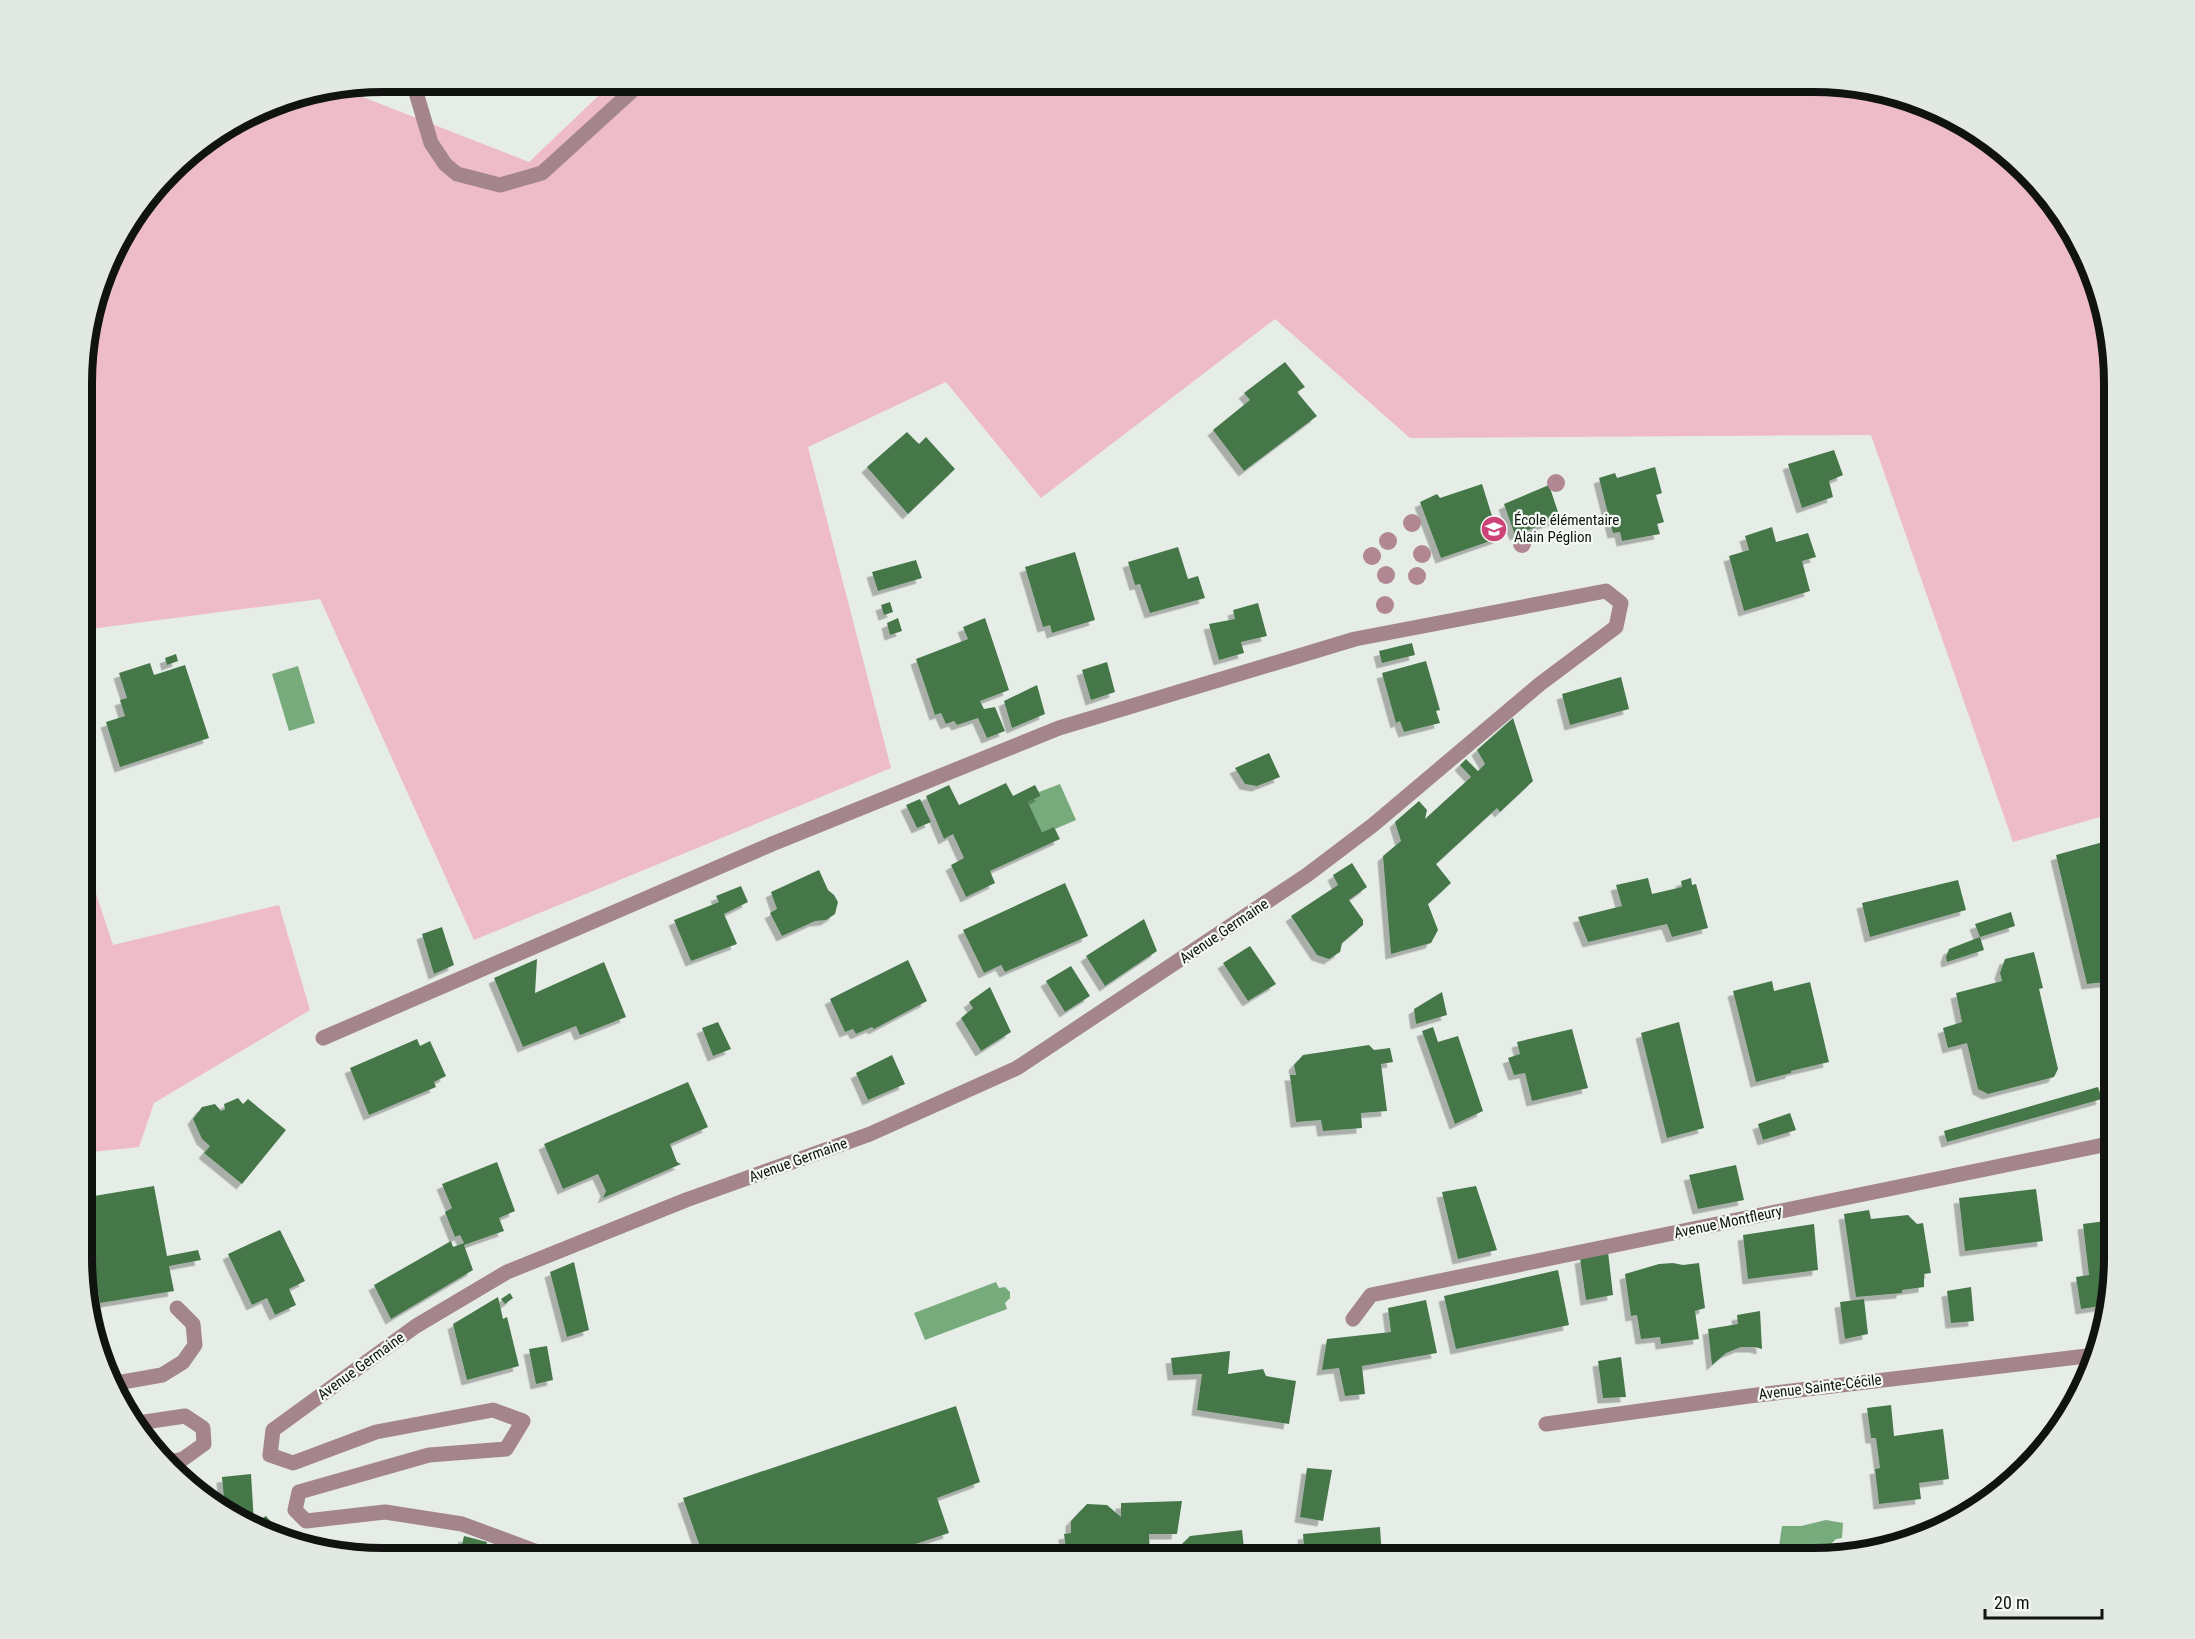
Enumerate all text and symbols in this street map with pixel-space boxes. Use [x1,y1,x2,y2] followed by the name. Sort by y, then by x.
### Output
[1514,511,1619,546] place label: École élémentaire Alain Péglion
[1479,514,1509,544] school or university icon: École élémentaire Alain Péglion
[1176,895,1272,967] street label: Avenue Germaine
[746,1134,850,1186] street label: Avenue Germaine
[1672,1202,1784,1242] street label: Avenue Montfleury
[314,1328,408,1404] street label: Avenue Germaine
[1757,1371,1883,1403] street label: Avenue Sainte-Cécile
[1985,1582,2102,1620] scale bar
[1994,1592,2029,1613] text: 20 m

